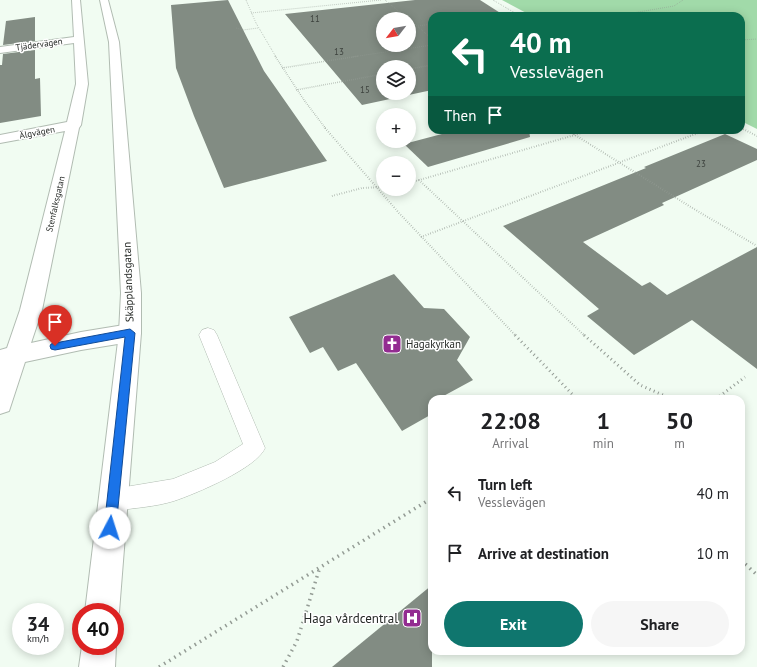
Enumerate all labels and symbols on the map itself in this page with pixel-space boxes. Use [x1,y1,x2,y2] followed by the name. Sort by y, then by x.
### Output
[376,12,416,52] north arrow
[310,13,320,24] house number: 11
[15,35,63,53] street label: Tjädervägen
[334,46,344,57] house number: 13
[360,84,370,95] house number: 15
[18,123,56,141] street label: Älgvägen
[696,158,706,169] house number: 23
[43,175,67,233] street label: Stenfalksgatan
[120,242,136,322] street label: Skäpplandsgatan
[38,305,72,346] pin
[381,333,403,355] church icon: Hagakyrkan
[406,337,461,351] place label: Hagakyrkan
[89,507,131,549] position arrow
[72,603,124,655] speed limit sign: 40
[401,607,423,629] hospital icon: Haga vårdcentral
[304,610,398,627] place label: Haga vårdcentral

